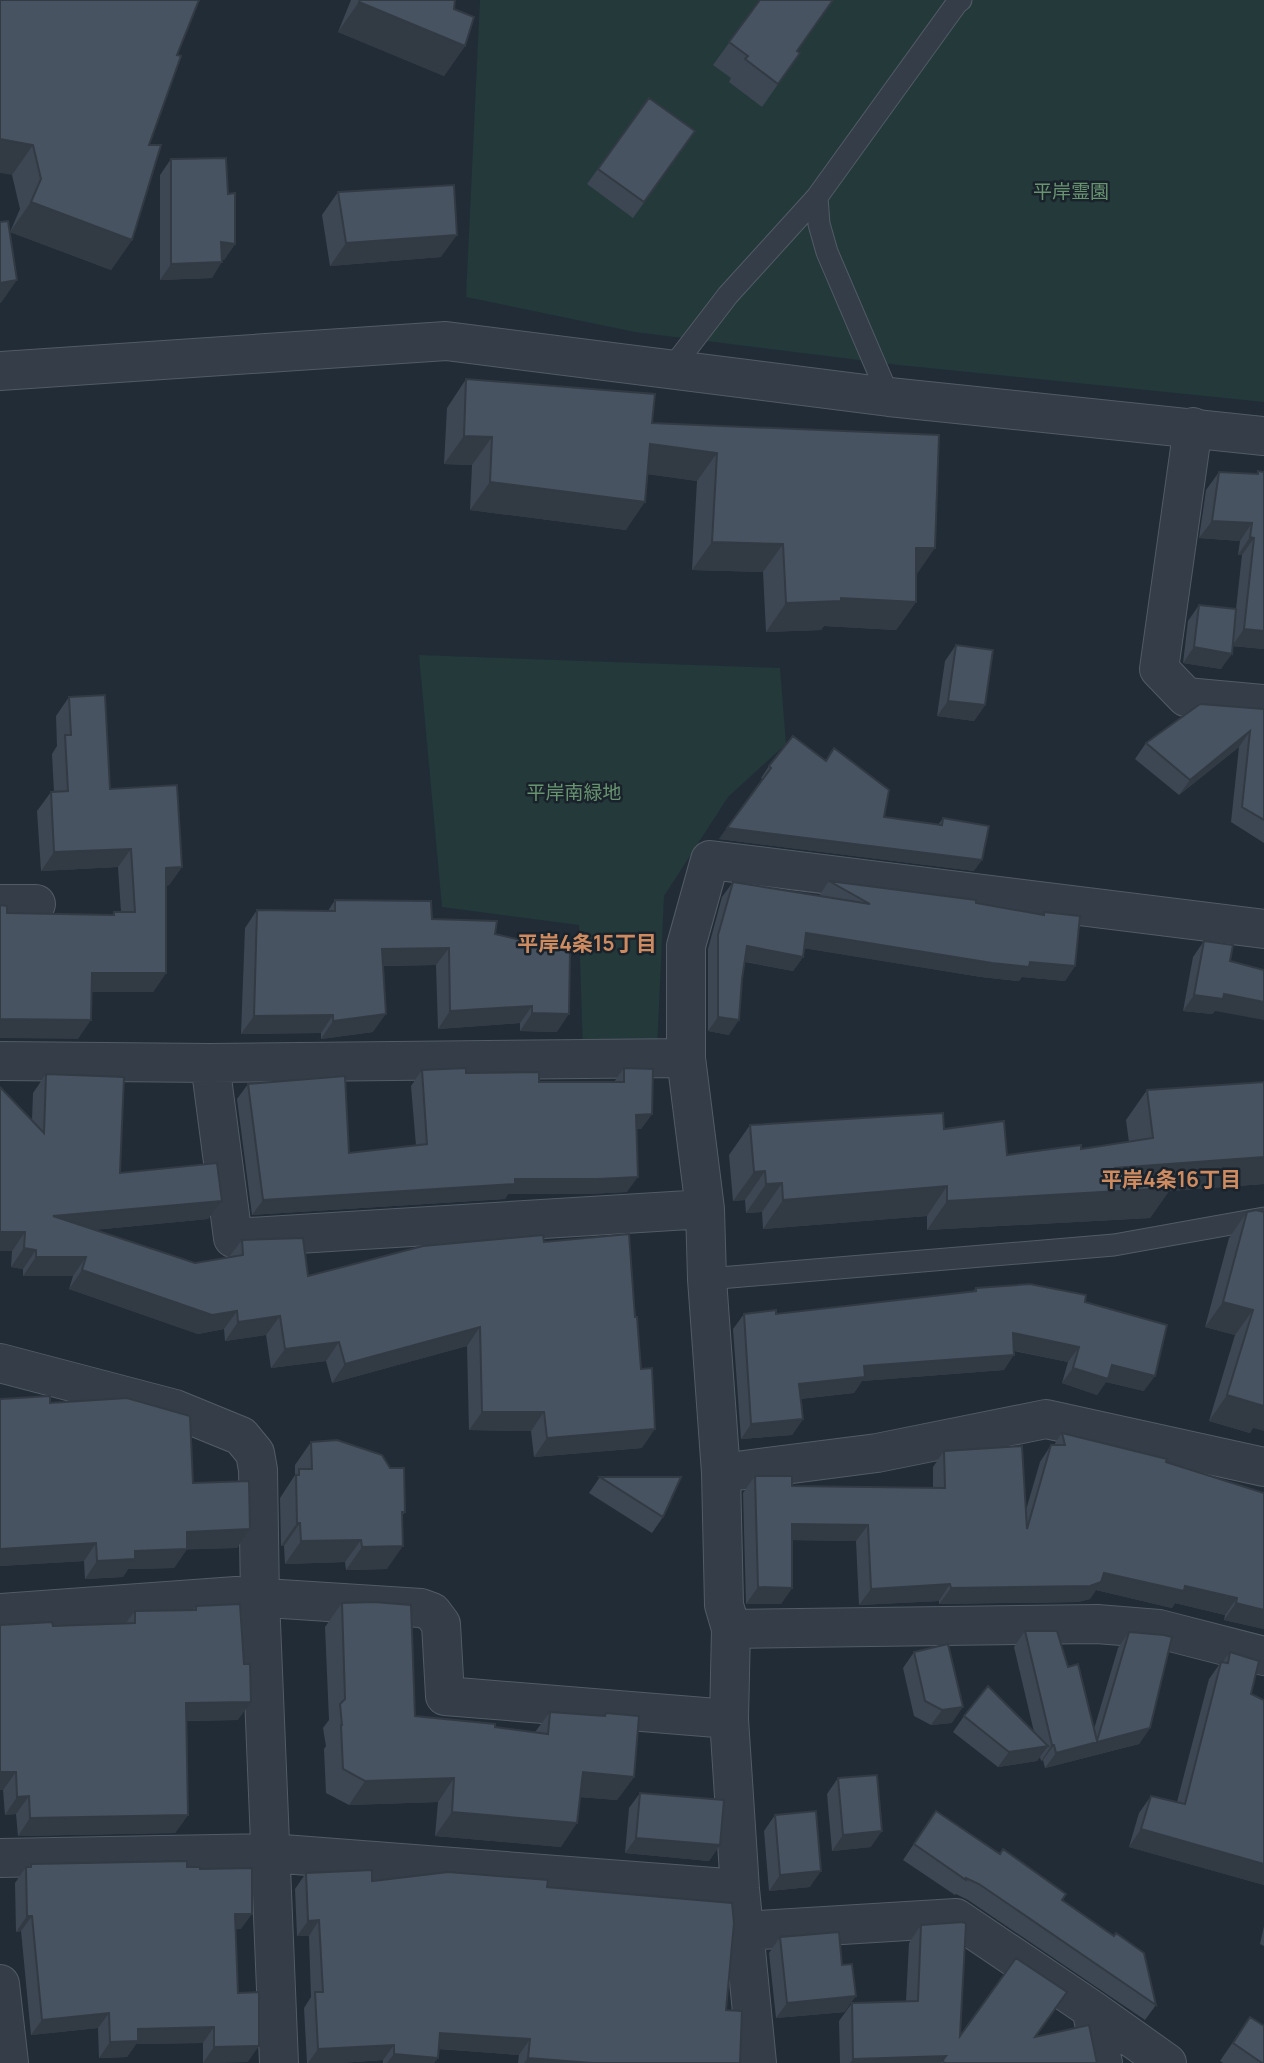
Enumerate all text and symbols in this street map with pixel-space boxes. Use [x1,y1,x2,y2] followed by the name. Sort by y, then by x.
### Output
[1033,178,1109,204] park label: 平岸霊園
[526,779,622,805] park label: 平岸南緑地
[517,929,657,957] district label: 平岸4条15丁目
[1101,1165,1241,1193] district label: 平岸4条16丁目

